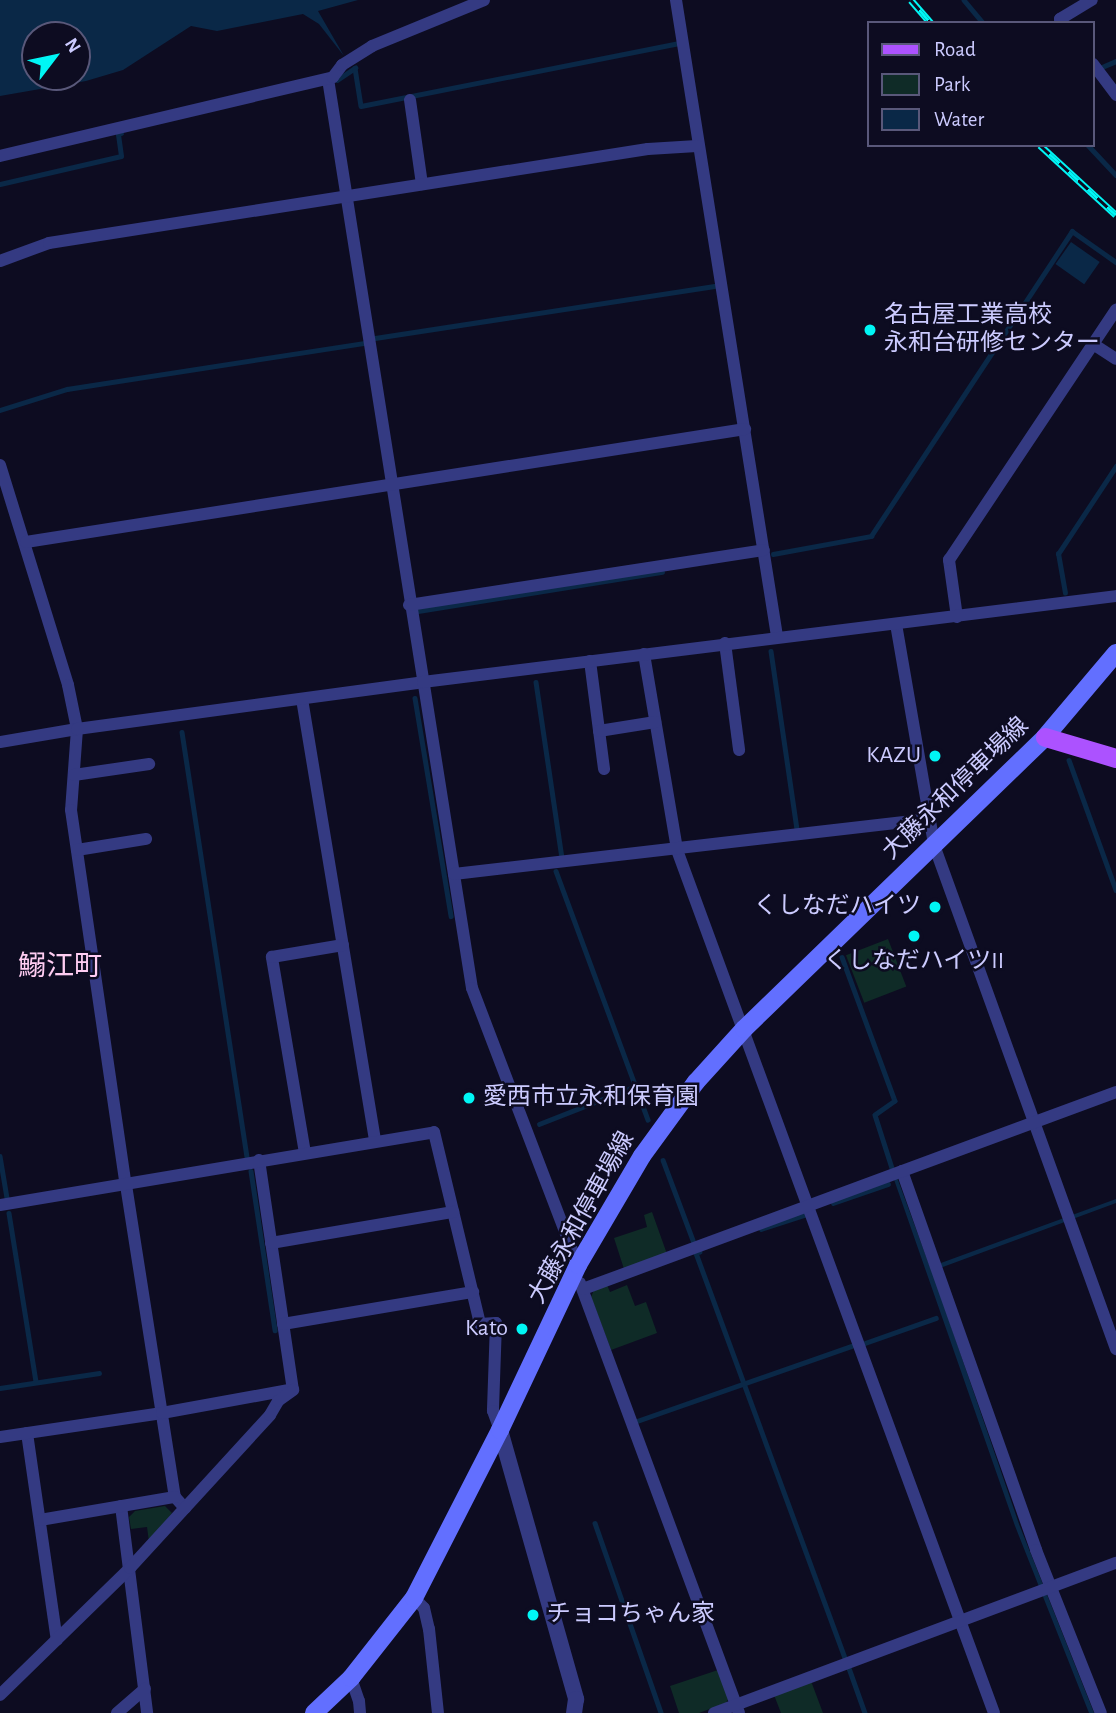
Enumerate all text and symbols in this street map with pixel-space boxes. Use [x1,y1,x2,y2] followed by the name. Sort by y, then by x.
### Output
[21,21,91,91] north arrow
[867,21,1095,147] legend
[61,35,84,56] text: N
[934,39,976,60] text: Road
[934,74,970,95] text: Park
[934,109,984,130] text: Water
[884,302,1100,358] place label: 名古屋工業高校 永和台研修センター
[862,322,878,338] marker: 名古屋工業高校 永和台研修センター
[877,712,1035,866] street label: 大藤永和停車場線
[866,742,921,770] place label: KAZU
[927,748,943,764] marker: KAZU
[753,893,921,921] place label: くしなだハイツ
[927,899,943,915] marker: くしなだハイツ
[906,928,922,944] marker: くしなだハイツII
[824,948,1004,976] place label: くしなだハイツII
[18,950,102,984] district label: 鰯江町
[483,1084,699,1112] place label: 愛西市立永和保育園
[461,1090,477,1106] marker: 愛西市立永和保育園
[523,1127,641,1309] street label: 大藤永和停車場線
[465,1315,508,1343] place label: Kato
[514,1321,530,1337] marker: Kato
[547,1601,715,1629] place label: チョコちゃん家
[525,1607,541,1623] marker: チョコちゃん家

